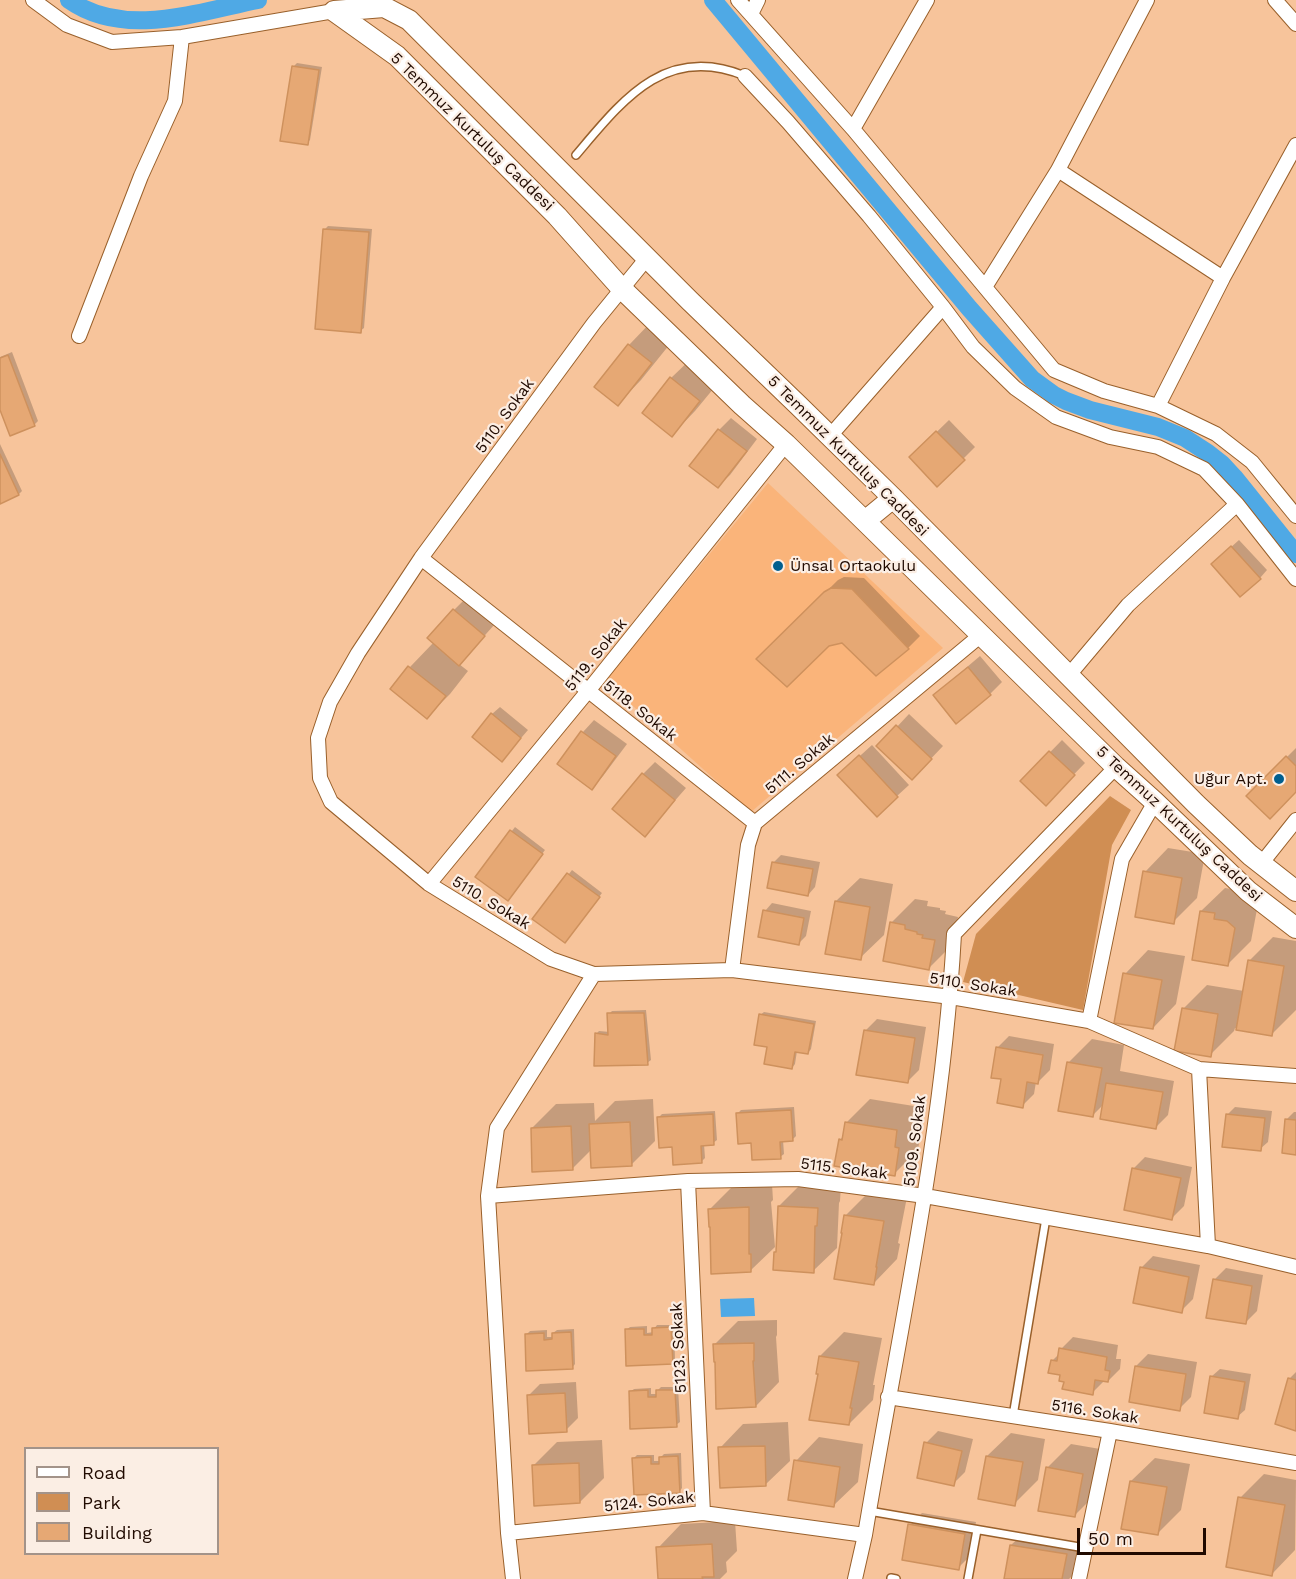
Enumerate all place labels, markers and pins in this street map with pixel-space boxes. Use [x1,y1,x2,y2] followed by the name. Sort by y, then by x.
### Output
[790,556,916,576] place label: Ünsal Ortaokulu
[771,559,785,573] marker: Ünsal Ortaokulu
[1194,769,1267,789] place label: Uğur Apt.
[1272,772,1286,786] marker: Uğur Apt.

